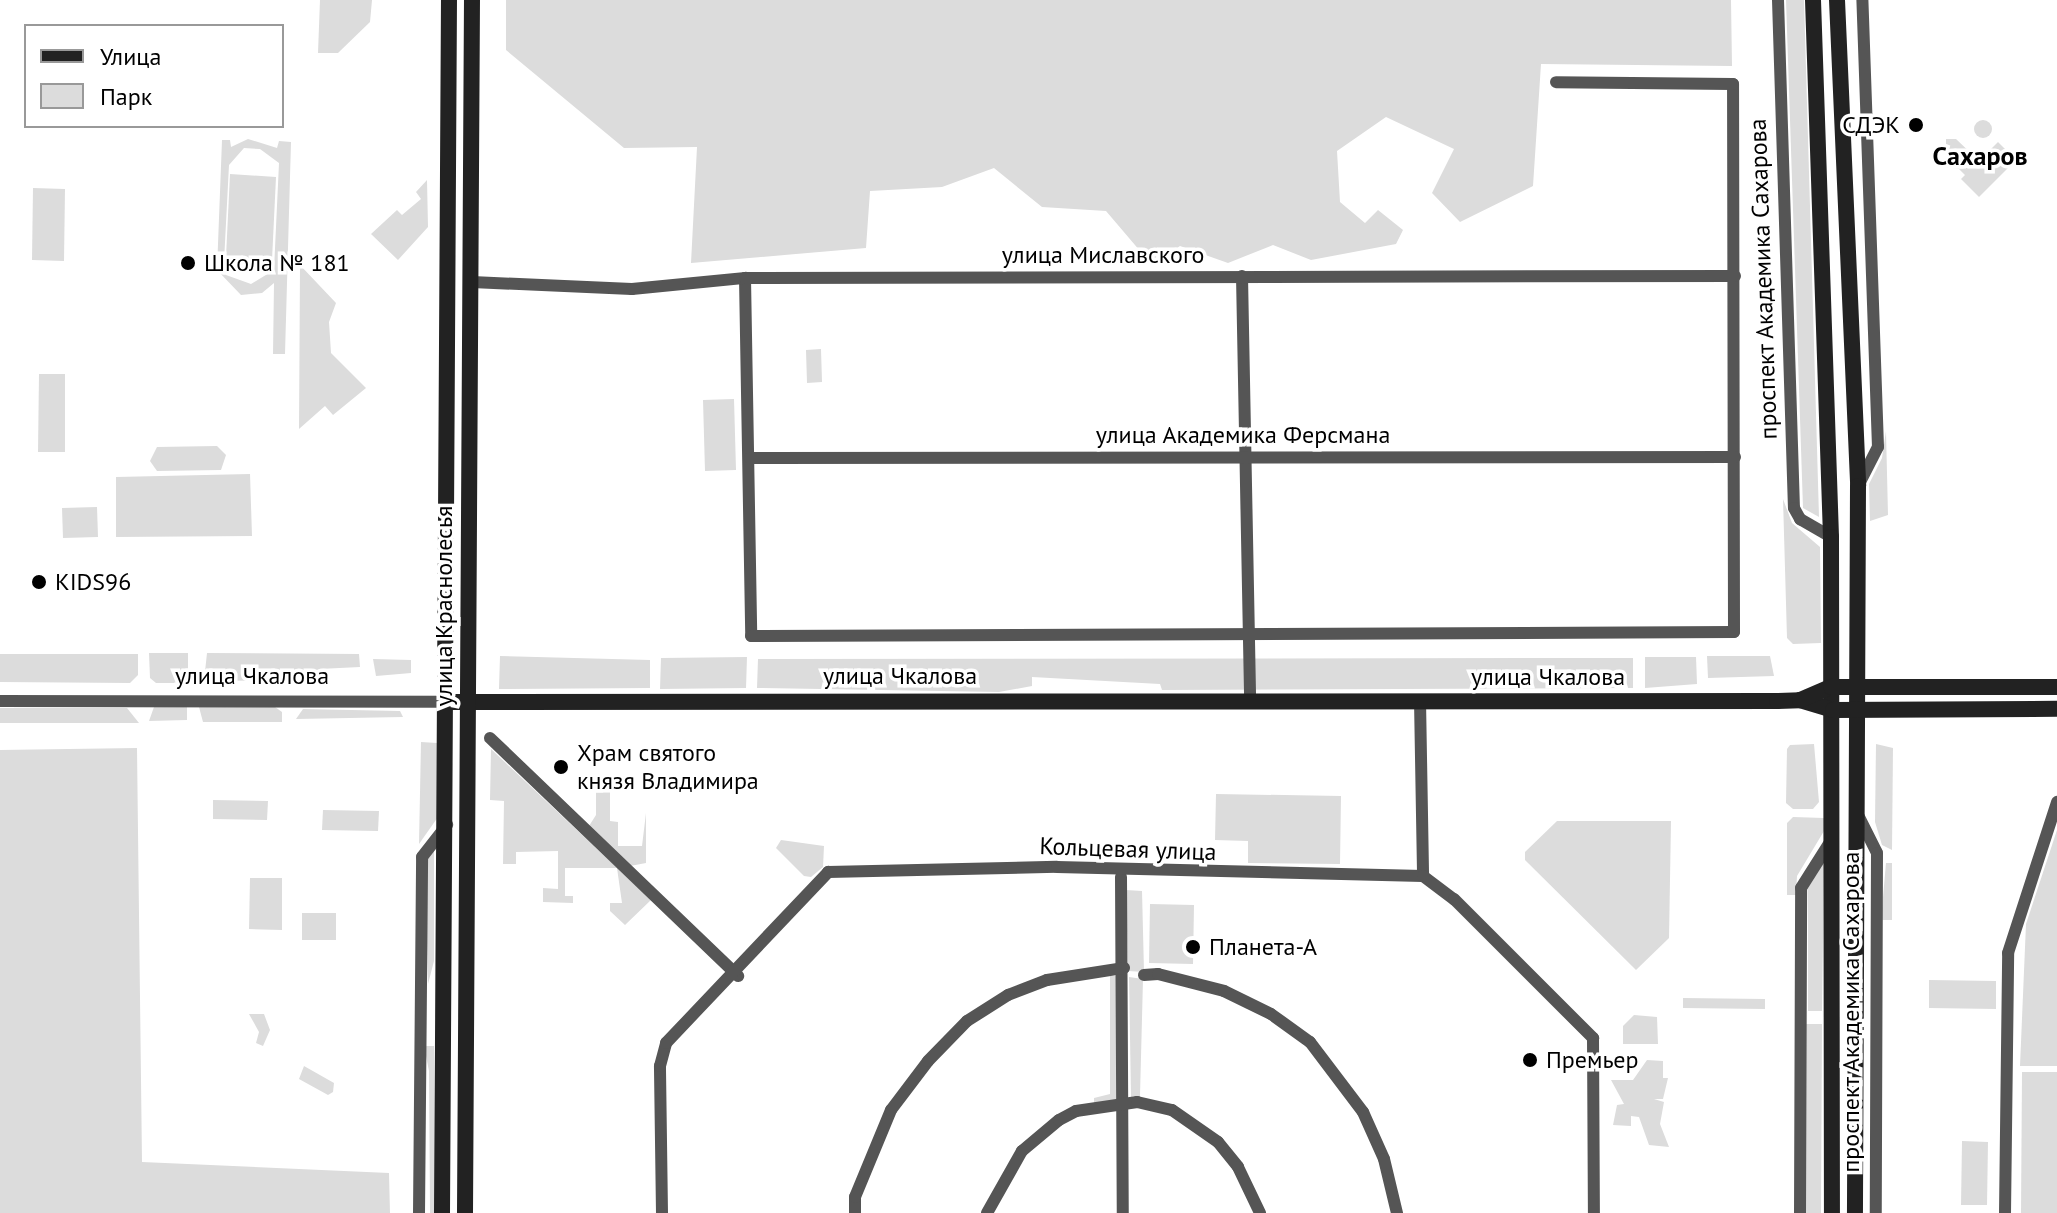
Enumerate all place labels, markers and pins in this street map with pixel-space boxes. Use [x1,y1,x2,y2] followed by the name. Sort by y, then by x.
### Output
[1842,111,1900,139] place label: СДЭК
[1907,116,1925,134] marker: СДЭК
[204,249,350,277] place label: Школа № 181
[179,254,197,272] marker: Школа № 181
[55,568,131,596] place label: KIDS96
[30,573,48,591] marker: KIDS96
[577,739,759,795] place label: Храм святого князя Владимира
[552,758,570,776] marker: Храм святого князя Владимира
[1209,933,1317,961] place label: Планета-А
[1184,938,1202,956] marker: Планета-А
[1546,1046,1639,1074] place label: Премьер
[1521,1051,1539,1069] marker: Премьер

